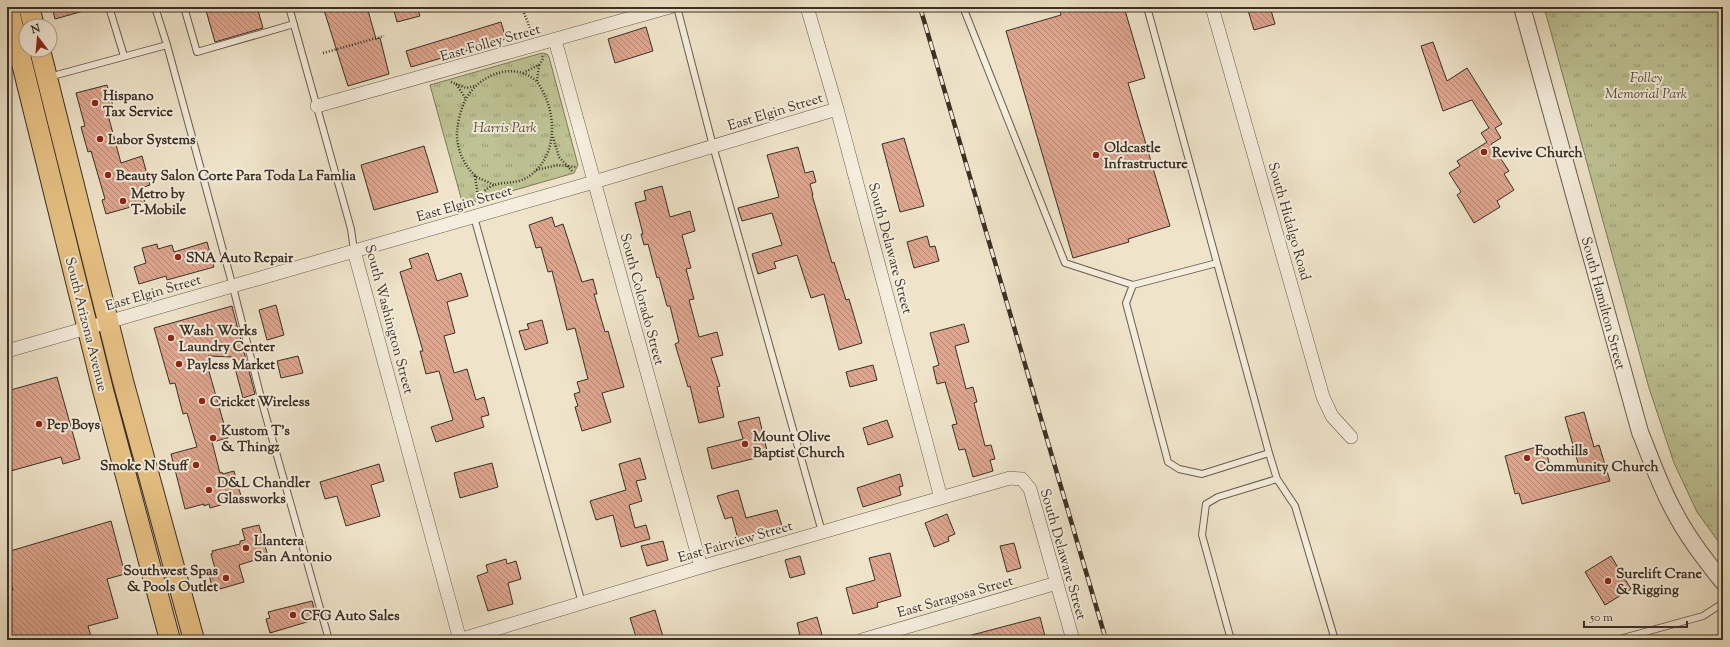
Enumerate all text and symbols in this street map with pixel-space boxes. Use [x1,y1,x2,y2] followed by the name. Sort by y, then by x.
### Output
[18,18,58,58] north arrow
[28,20,42,39] text: N
[438,20,543,68] street label: East Folley Street
[1605,69,1688,105] park label: Folley Memorial Park
[103,87,173,123] place label: Hispano Tax Service
[726,89,826,137] street label: East Elgin Street
[90,98,100,108] marker: Hispano Tax Service
[473,119,537,139] park label: Harris Park
[108,131,196,151] place label: Labor Systems
[95,134,105,144] marker: Labor Systems
[1104,139,1188,175] place label: Oldcastle Infrastructure
[1492,144,1584,164] place label: Revive Church
[1479,147,1489,157] marker: Revive Church
[1091,150,1101,160] marker: Oldcastle Infrastructure
[1262,160,1315,283] street label: South Hidalgo Road
[116,167,357,187] place label: Beauty Salon Corte Para Toda La Famlia
[103,170,113,180] marker: Beauty Salon Corte Para Toda La Famlia
[862,181,916,317] street label: South Delaware Street
[414,182,515,228] street label: East Elgin Street
[131,185,187,221] place label: Metro by T-Mobile
[118,196,128,206] marker: Metro by T-Mobile
[614,231,668,368] street label: South Colorado Street
[1575,235,1629,372] street label: South Hamilton Street
[359,243,418,397] street label: South Washington Street
[186,249,294,269] place label: SNA Auto Repair
[173,252,183,262] marker: SNA Auto Repair
[59,255,111,394] street label: South Arizona Avenue
[103,271,204,317] street label: East Elgin Street
[179,322,276,358] place label: Wash Works Laundry Center
[166,333,176,343] marker: Wash Works Laundry Center
[187,356,275,376] place label: Payless Market
[174,359,184,369] marker: Payless Market
[210,393,310,413] place label: Cricket Wireless
[197,396,207,406] marker: Cricket Wireless
[47,416,100,436] place label: Pep Boys
[34,419,44,429] marker: Pep Boys
[221,422,290,458] place label: Kustom T's & Thingz
[753,428,846,464] place label: Mount Olive Baptist Church
[208,433,218,443] marker: Kustom T's & Thingz
[740,439,750,449] marker: Mount Olive Baptist Church
[1535,442,1659,478] place label: Foothills Community Church
[1522,453,1532,463] marker: Foothills Community Church
[100,457,189,477] place label: Smoke N Stuff
[191,460,201,470] marker: Smoke N Stuff
[217,474,311,510] place label: D&L Chandler Glassworks
[204,485,214,495] marker: D&L Chandler Glassworks
[1034,487,1090,623] street label: South Delaware Street
[676,517,795,569] street label: East Fairview Street
[254,532,332,568] place label: Llantera San Antonio
[241,543,251,553] marker: Llantera San Antonio
[123,562,218,598] place label: Southwest Spas & Pools Outlet
[1616,565,1703,601] place label: Surelift Crane & Rigging
[895,572,1016,624] street label: East Saragosa Street
[221,573,231,583] marker: Southwest Spas & Pools Outlet
[1603,576,1613,586] marker: Surelift Crane & Rigging
[1584,603,1687,629] scale bar
[301,607,400,627] place label: CFG Auto Sales
[1589,609,1613,627] text: 50 m
[288,610,298,620] marker: CFG Auto Sales

